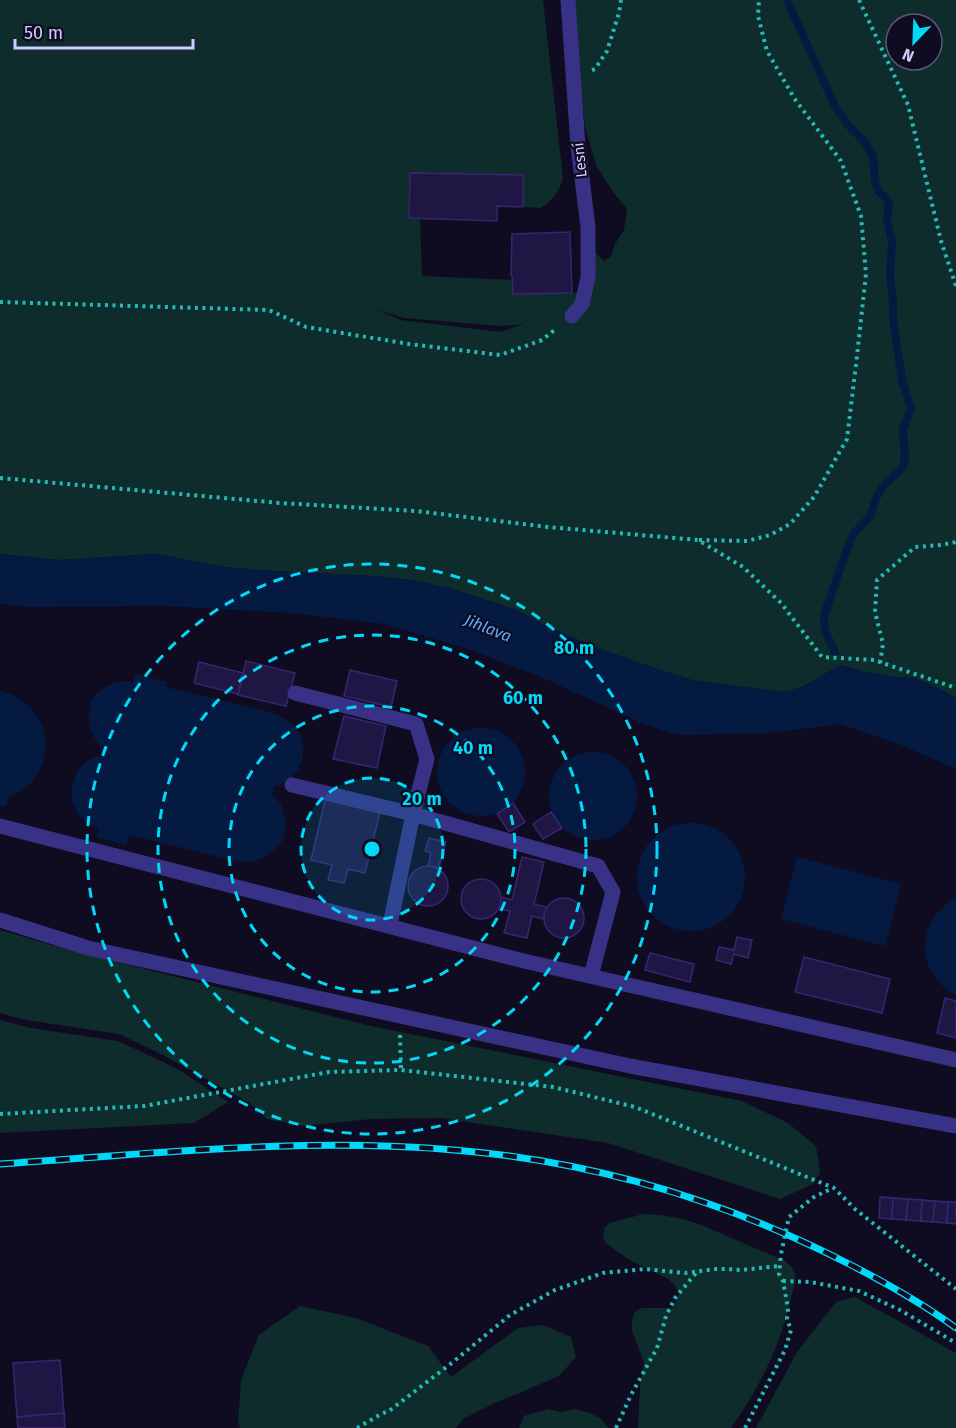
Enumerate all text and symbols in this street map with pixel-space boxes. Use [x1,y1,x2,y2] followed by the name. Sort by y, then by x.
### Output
[15,12,194,50] scale bar
[884,12,944,72] north arrow
[24,22,63,44] text: 50 m
[900,45,917,66] text: N
[569,142,591,178] street label: Lesní
[461,610,514,646] water label: Jihlava
[554,637,594,659] text: 80 m
[503,687,543,709] text: 60 m
[453,737,493,759] text: 40 m
[402,788,442,810] text: 20 m
[362,839,382,859] centre of rings

